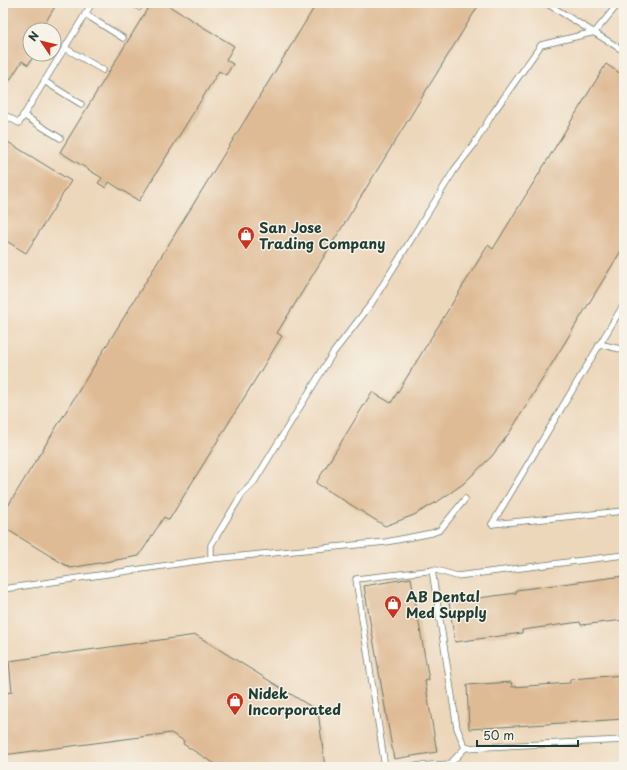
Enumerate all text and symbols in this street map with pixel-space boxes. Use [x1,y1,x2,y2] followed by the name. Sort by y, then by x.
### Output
[22,22,62,62] north arrow
[24,27,43,44] text: N
[259,217,385,254] place label: San Jose Trading Company
[236,225,256,250] shop icon: San Jose Trading Company
[406,586,487,623] place label: AB Dental Med Supply
[383,594,403,619] shop icon: AB Dental Med Supply
[248,683,341,720] place label: Nidek Incorporated
[225,691,245,716] shop icon: Nidek Incorporated
[477,722,578,748] scale bar
[483,726,514,744] text: 50 m

